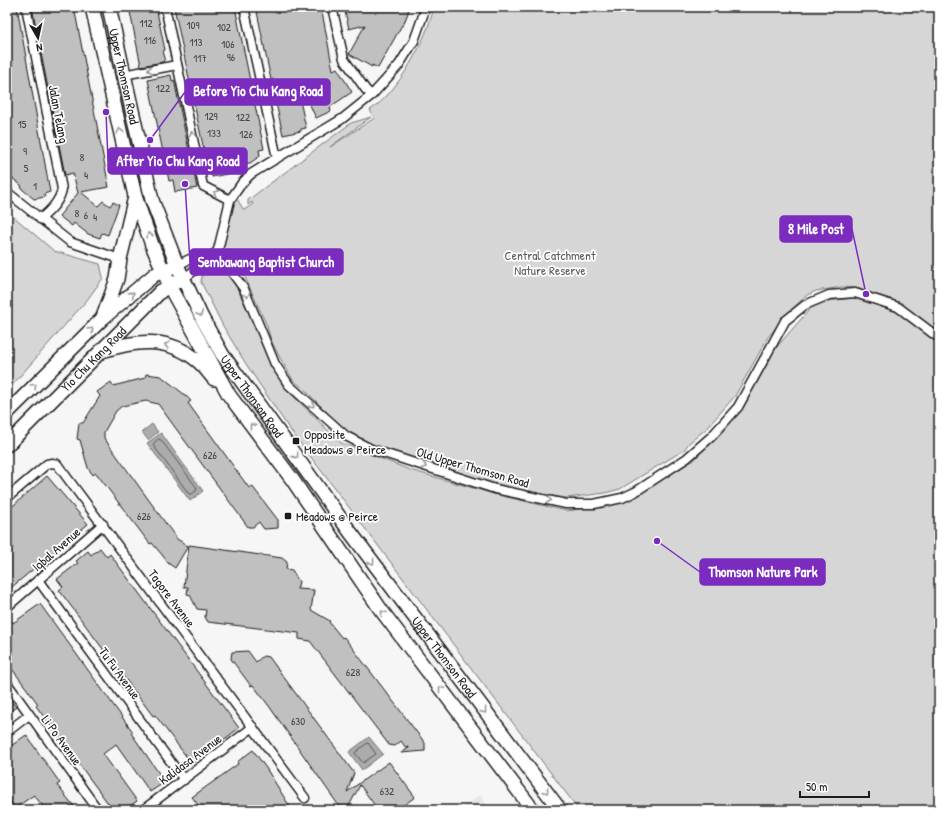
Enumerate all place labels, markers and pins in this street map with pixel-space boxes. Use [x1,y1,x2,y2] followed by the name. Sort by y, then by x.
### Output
[185,79,330,105] callout: Before Yio Chu Kang Road
[108,148,247,174] callout: After Yio Chu Kang Road
[780,216,852,242] callout: 8 Mile Post
[190,249,343,275] callout: Sembawang Baptist Church
[304,425,386,458] place label: Opposite Meadows @ Peirce
[291,436,301,446] marker: Opposite Meadows @ Peirce
[296,507,378,525] place label: Meadows @ Peirce
[283,511,293,521] marker: Meadows @ Peirce
[700,559,825,585] callout: Thomson Nature Park

